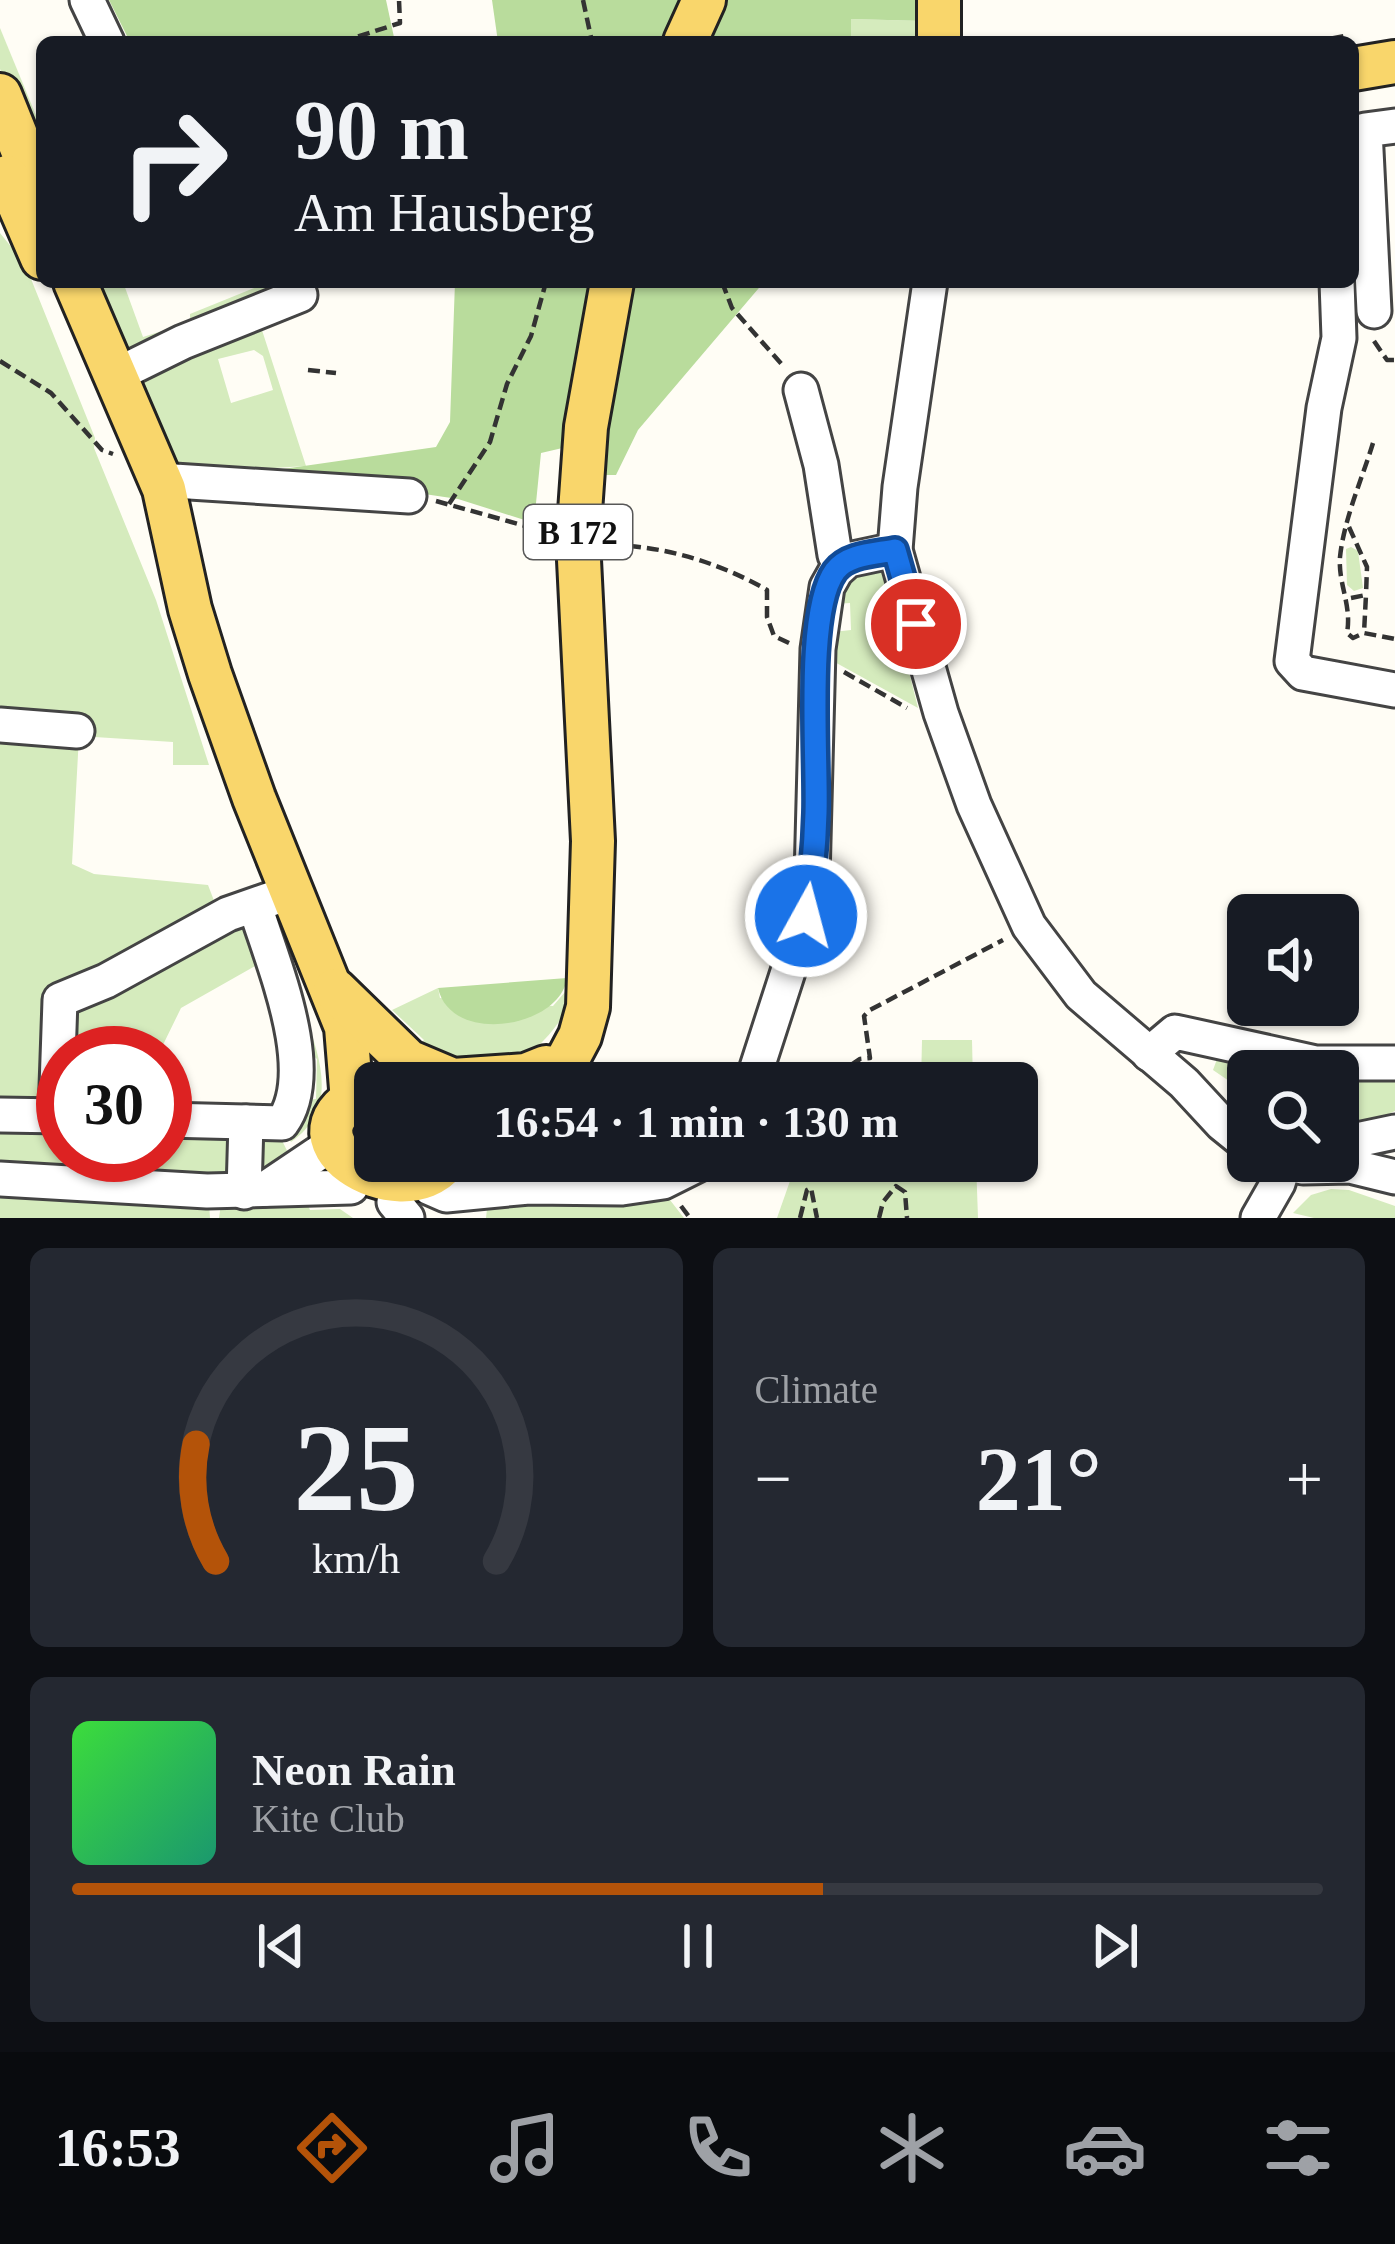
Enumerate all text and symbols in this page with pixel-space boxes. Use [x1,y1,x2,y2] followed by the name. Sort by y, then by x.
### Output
[96,84,252,240] icon: right
[294,84,469,177] text: 90 m
[294,183,594,243] text: Am Hausberg
[524,505,632,559] road number: B 172
[865,573,967,675] pin
[883,591,949,657] icon: arrive
[743,853,869,979] position arrow
[1227,894,1359,1182] map controls
[1227,894,1359,1026] button: sound
[36,1026,192,1182] speed limit sign: 30
[1227,1050,1359,1182] button: search
[494,1097,899,1147] text: 16:54 · 1 min · 130 m
[755,1368,878,1411] text: Climate
[294,1399,419,1537] text: 25
[976,1430,1102,1529] text: 21°
[755,1442,792,1515] text: −
[1286,1442,1323,1515] text: +
[312,1534,400,1581] text: km/h
[252,1745,456,1795] text: Neon Rain
[252,1797,405,1840] text: Kite Club
[248,1913,314,1979] icon: previous
[665,1913,731,1979] icon: pause
[1082,1913,1148,1979] icon: next
[290,2106,374,2190] icon: directions
[483,2106,567,2190] icon: music
[676,2106,760,2190] icon: phone
[870,2106,954,2190] icon: climate
[1063,2106,1147,2190] icon: car
[1256,2106,1340,2190] icon: filters
[55,2118,181,2178] text: 16:53

